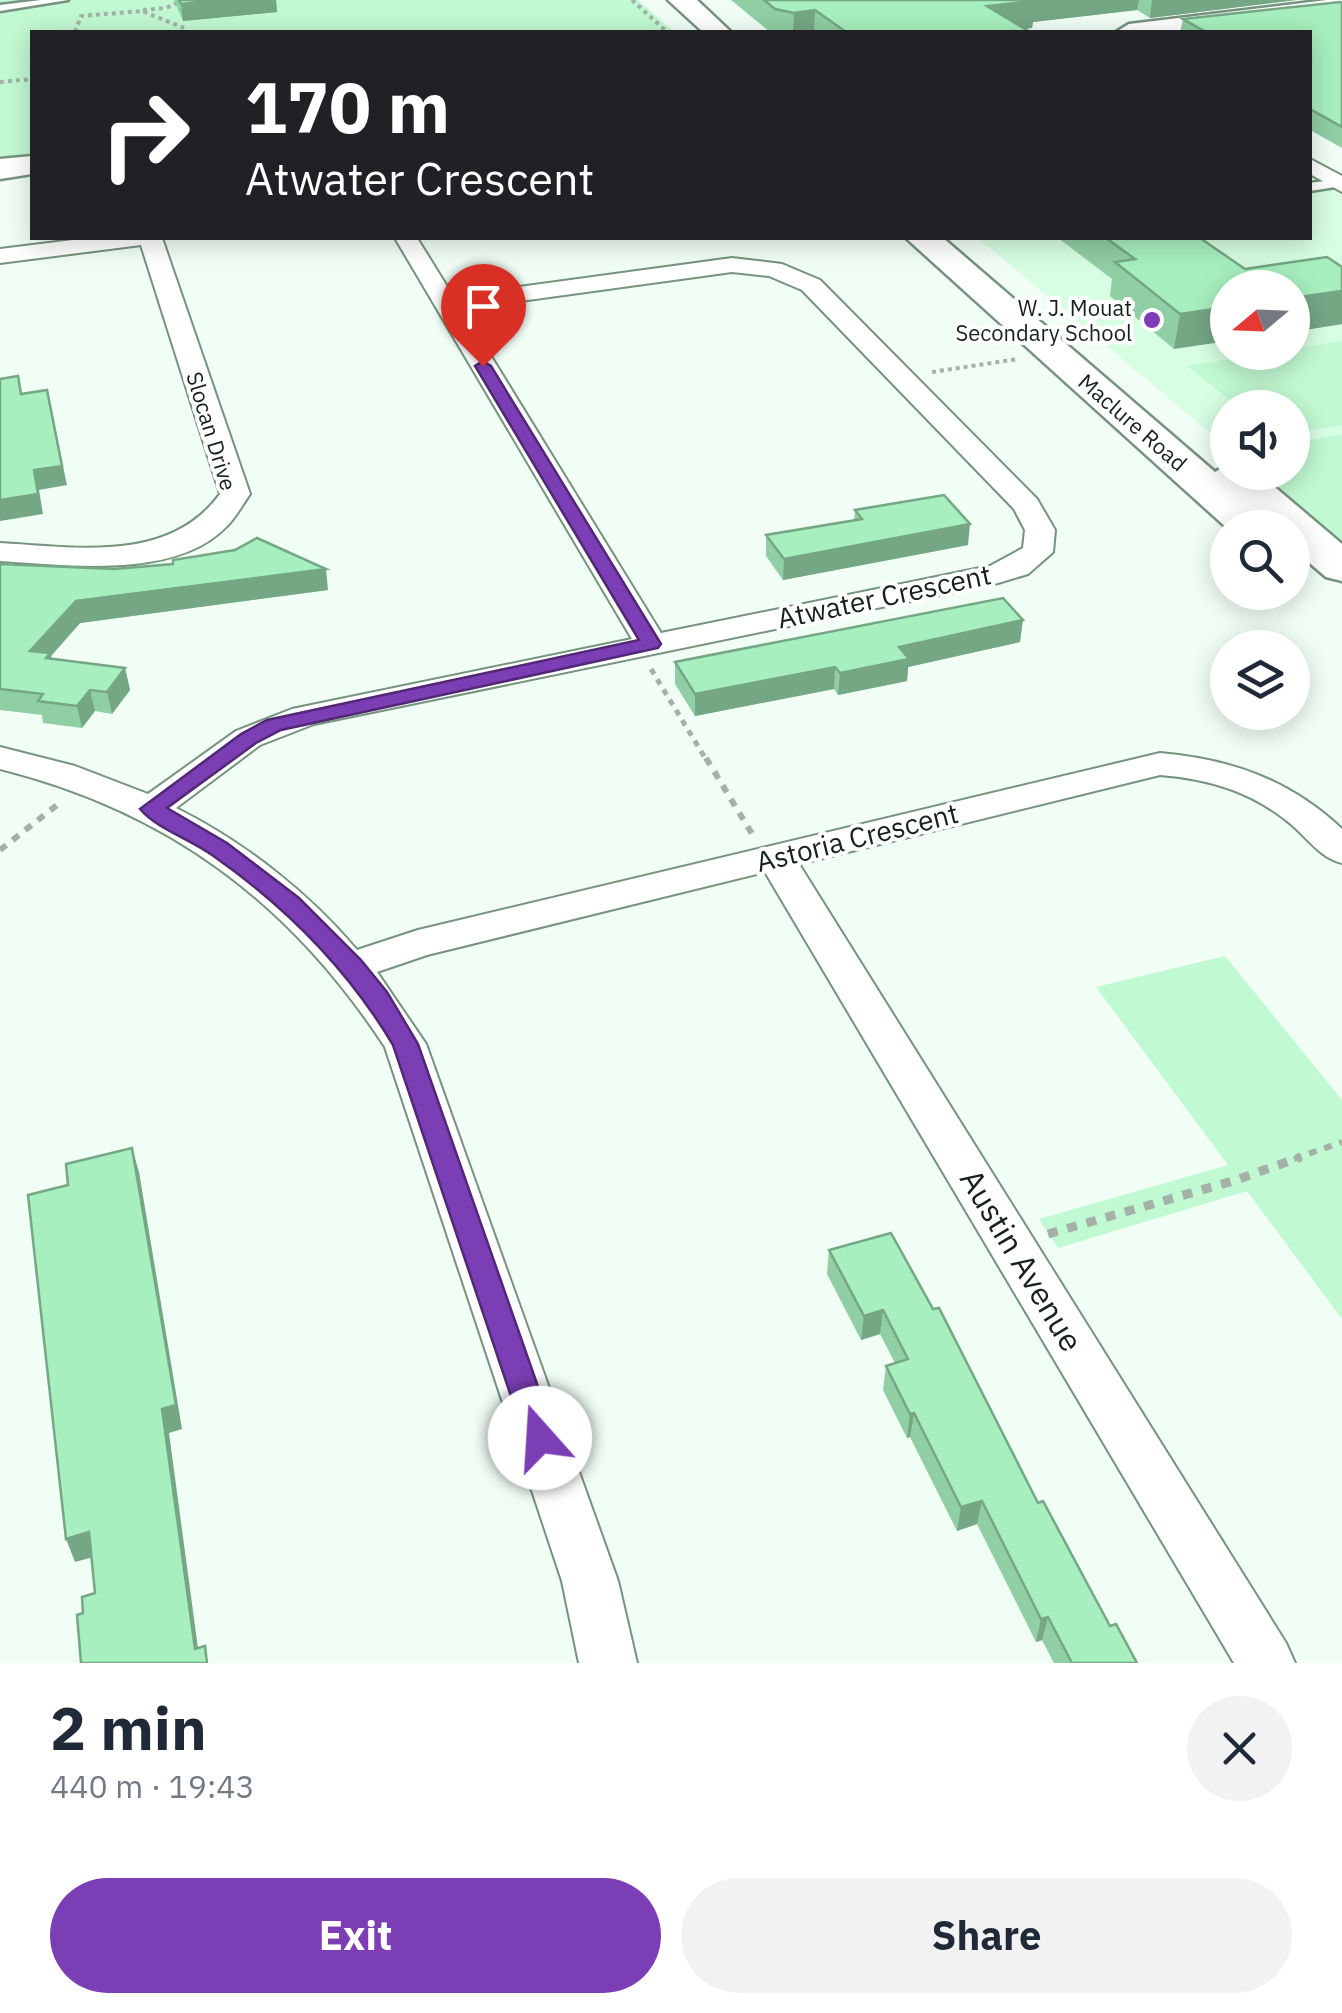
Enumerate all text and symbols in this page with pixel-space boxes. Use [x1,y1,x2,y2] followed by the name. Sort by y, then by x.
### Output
[245,61,450,152] text: 170 m
[80,70,210,200] icon: right
[245,149,594,207] text: Atwater Crescent
[441,264,526,367] pin
[1210,270,1310,370] north arrow
[1210,270,1310,730] map controls
[456,279,511,334] icon: arrive
[955,293,1132,347] place label: W. J. Mouat Secondary School
[1141,309,1163,331] marker: W. J. Mouat Secondary School
[1073,367,1193,477] street label: Maclure Road
[180,368,244,494] street label: Slocan Drive
[1210,390,1310,490] button: sound
[1210,510,1310,610] button: search
[774,555,994,637] street label: Atwater Crescent
[1210,630,1310,730] button: layers
[752,794,962,880] street label: Astoria Crescent
[951,1161,1093,1359] street label: Austin Avenue
[488,1386,592,1490] position arrow
[50,1688,207,1767] text: 2 min
[1187,1696,1292,1801] button: close
[50,1765,255,1807] text: 440 m · 19:43
[50,1878,661,1993] button: Exit
[681,1878,1292,1993] button: Share

